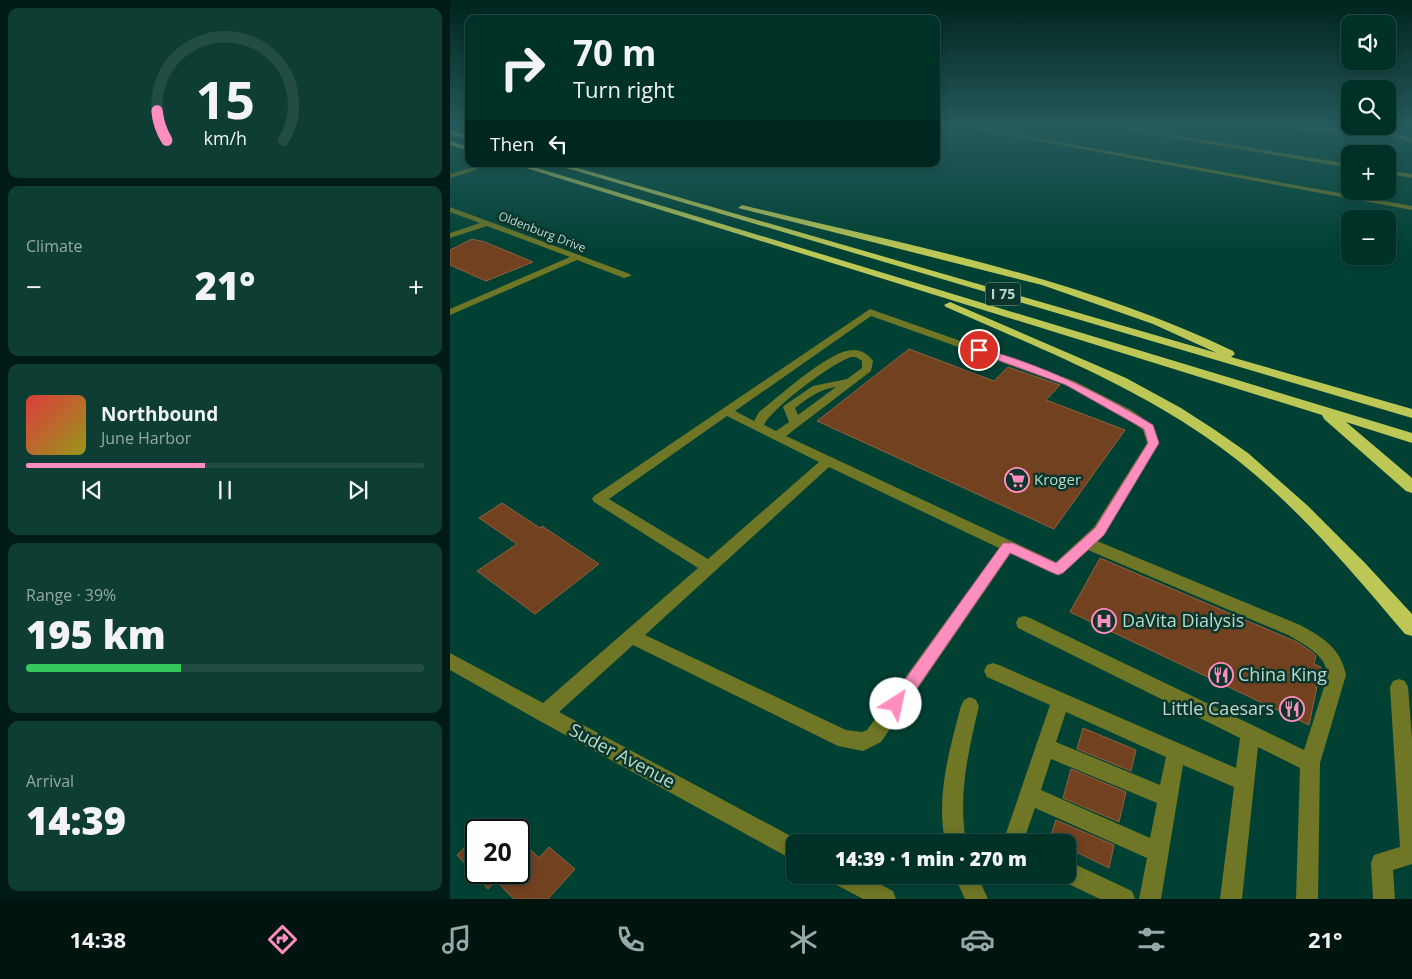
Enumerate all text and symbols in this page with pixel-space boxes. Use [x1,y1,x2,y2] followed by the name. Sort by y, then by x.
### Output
[1341,15,1396,265] map controls
[1341,15,1396,70] button: sound
[573,29,656,76] text: 70 m
[490,35,555,100] icon: right
[195,63,255,134] text: 15
[573,74,675,104] text: Turn right
[1341,80,1396,135] button: search
[203,126,247,150] text: km/h
[544,130,572,158] icon: left
[490,131,534,157] text: Then
[1341,145,1396,200] button: +
[496,207,589,256] street label: Oldenburg Drive
[1341,210,1396,265] button: −
[26,235,83,257] text: Climate
[195,259,255,311] text: 21°
[26,267,42,305] text: −
[408,267,424,305] text: +
[986,282,1020,306] road number: I 75
[958,329,1000,371] pin
[965,336,993,364] icon: arrive
[101,401,218,427] text: Northbound
[101,427,191,449] text: June Harbor
[1004,467,1030,493] supermarket icon: Kroger
[1034,469,1081,489] place label: Kroger
[78,476,106,504] icon: previous
[211,476,239,504] icon: pause
[344,476,372,504] icon: next
[26,584,116,606] text: Range · 39%
[26,608,166,660] text: 195 km
[1091,608,1117,634] hospital icon: DaVita Dialysis
[1122,608,1244,632] place label: DaVita Dialysis
[1208,662,1234,688] restaurant icon: China King
[1238,662,1327,686] place label: China King
[869,677,921,729] position arrow
[1162,696,1274,720] place label: Little Caesars
[1279,696,1305,722] restaurant icon: Little Caesars
[565,717,680,793] street label: Suder Avenue
[26,770,74,792] text: Arrival
[26,794,126,846] text: 14:39
[465,819,530,884] speed limit sign: 20
[835,846,1027,872] text: 14:39 · 1 min · 270 m
[265,922,300,957] icon: directions
[439,922,474,957] icon: music
[613,922,648,957] icon: phone
[786,922,821,957] icon: climate
[960,922,995,957] icon: car
[1134,922,1169,957] icon: filters
[69,924,126,954] text: 14:38
[1308,924,1343,954] text: 21°

